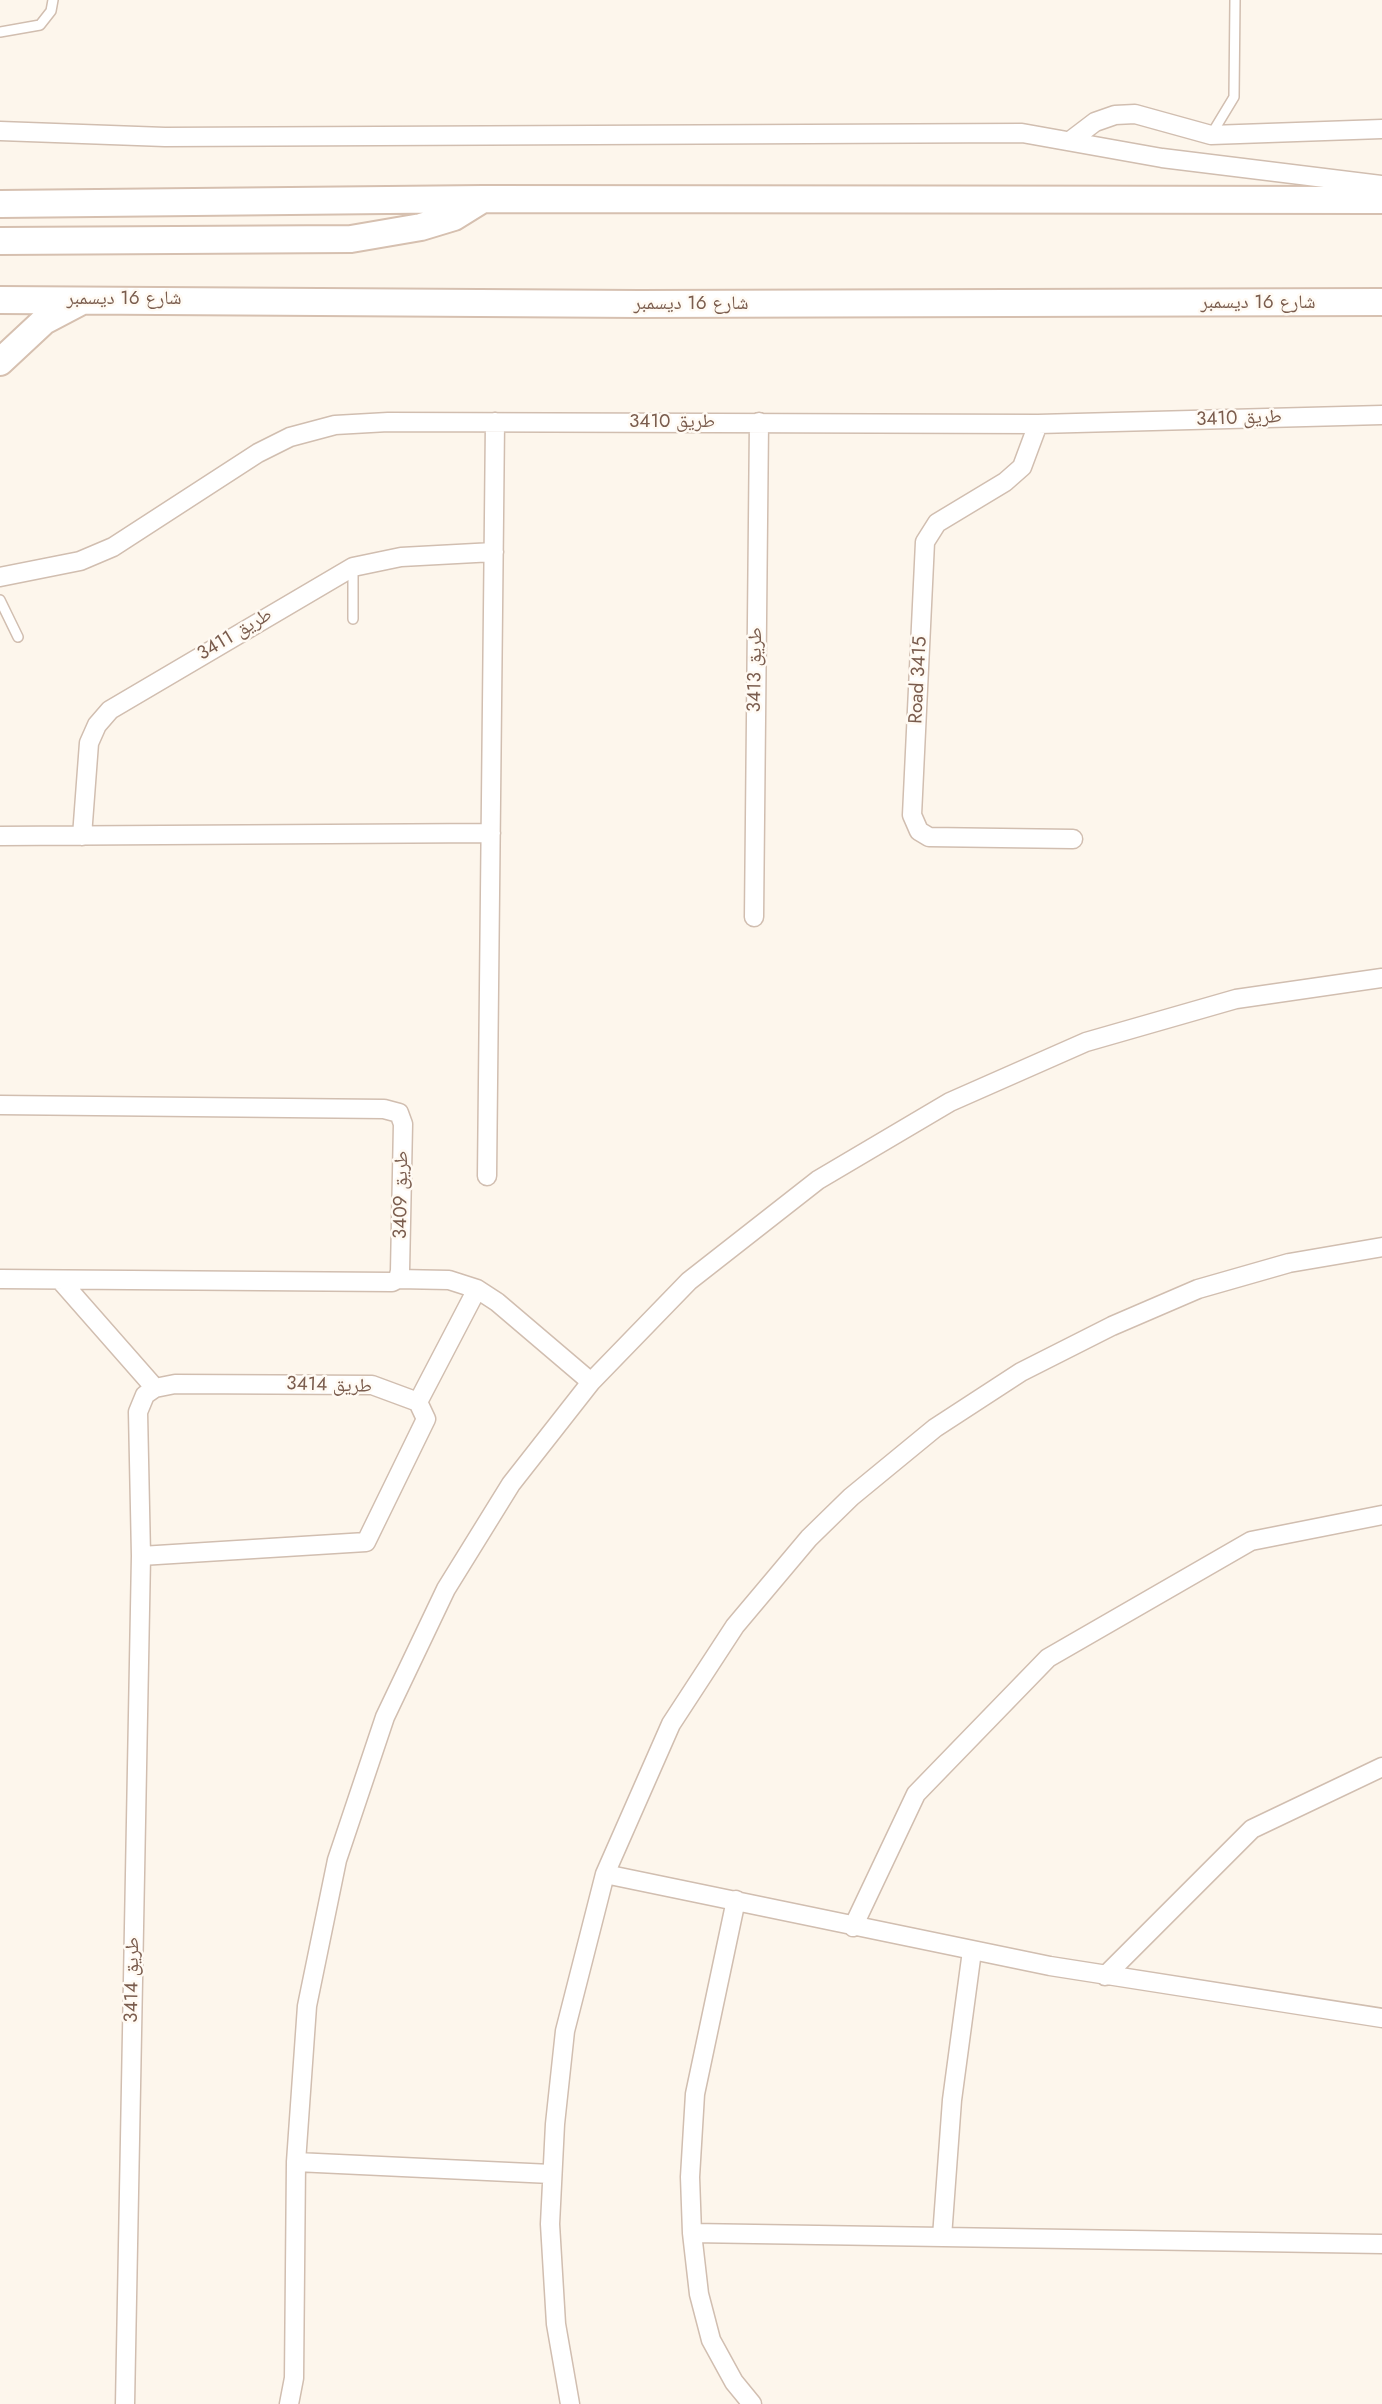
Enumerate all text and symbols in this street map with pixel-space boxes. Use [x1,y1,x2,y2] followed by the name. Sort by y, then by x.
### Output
[66,288,182,310] street label: شارع 16 ديسمبر
[1200,292,1316,314] street label: شارع 16 ديسمبر
[633,293,749,315] street label: شارع 16 ديسمبر
[1196,406,1282,432] street label: طريق 3410
[629,411,715,433] street label: طريق 3410
[193,604,277,666] street label: طريق 3411
[744,627,768,713] street label: طريق 3413
[905,636,933,724] street label: Road 3415
[390,1151,414,1239] street label: طريق 3409
[286,1373,372,1399] street label: طريق 3414
[121,1937,145,2023] street label: طريق 3414

